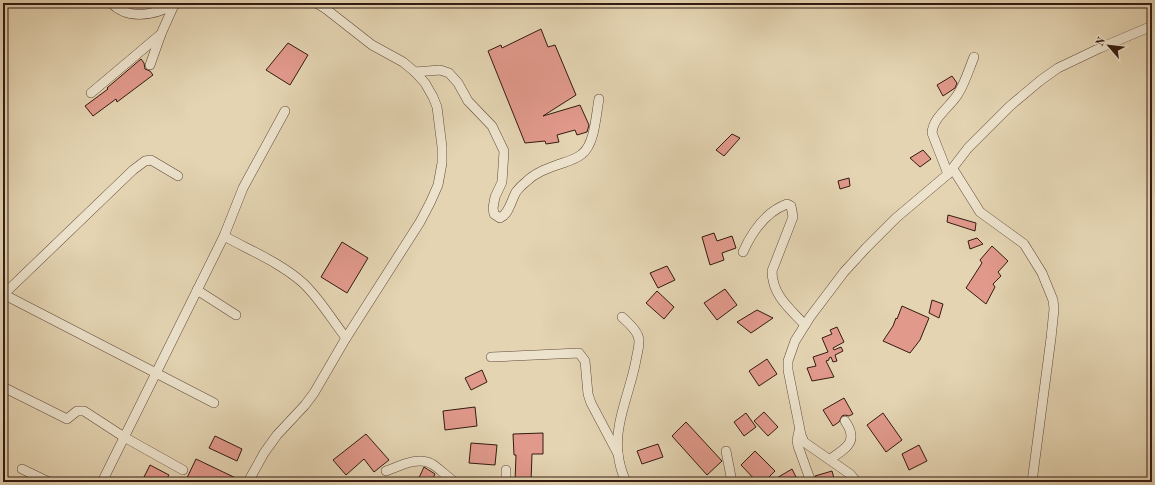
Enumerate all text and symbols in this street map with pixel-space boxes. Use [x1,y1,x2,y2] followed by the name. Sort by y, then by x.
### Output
[1089,26,1129,66] north arrow
[1095,35,1109,48] text: N

